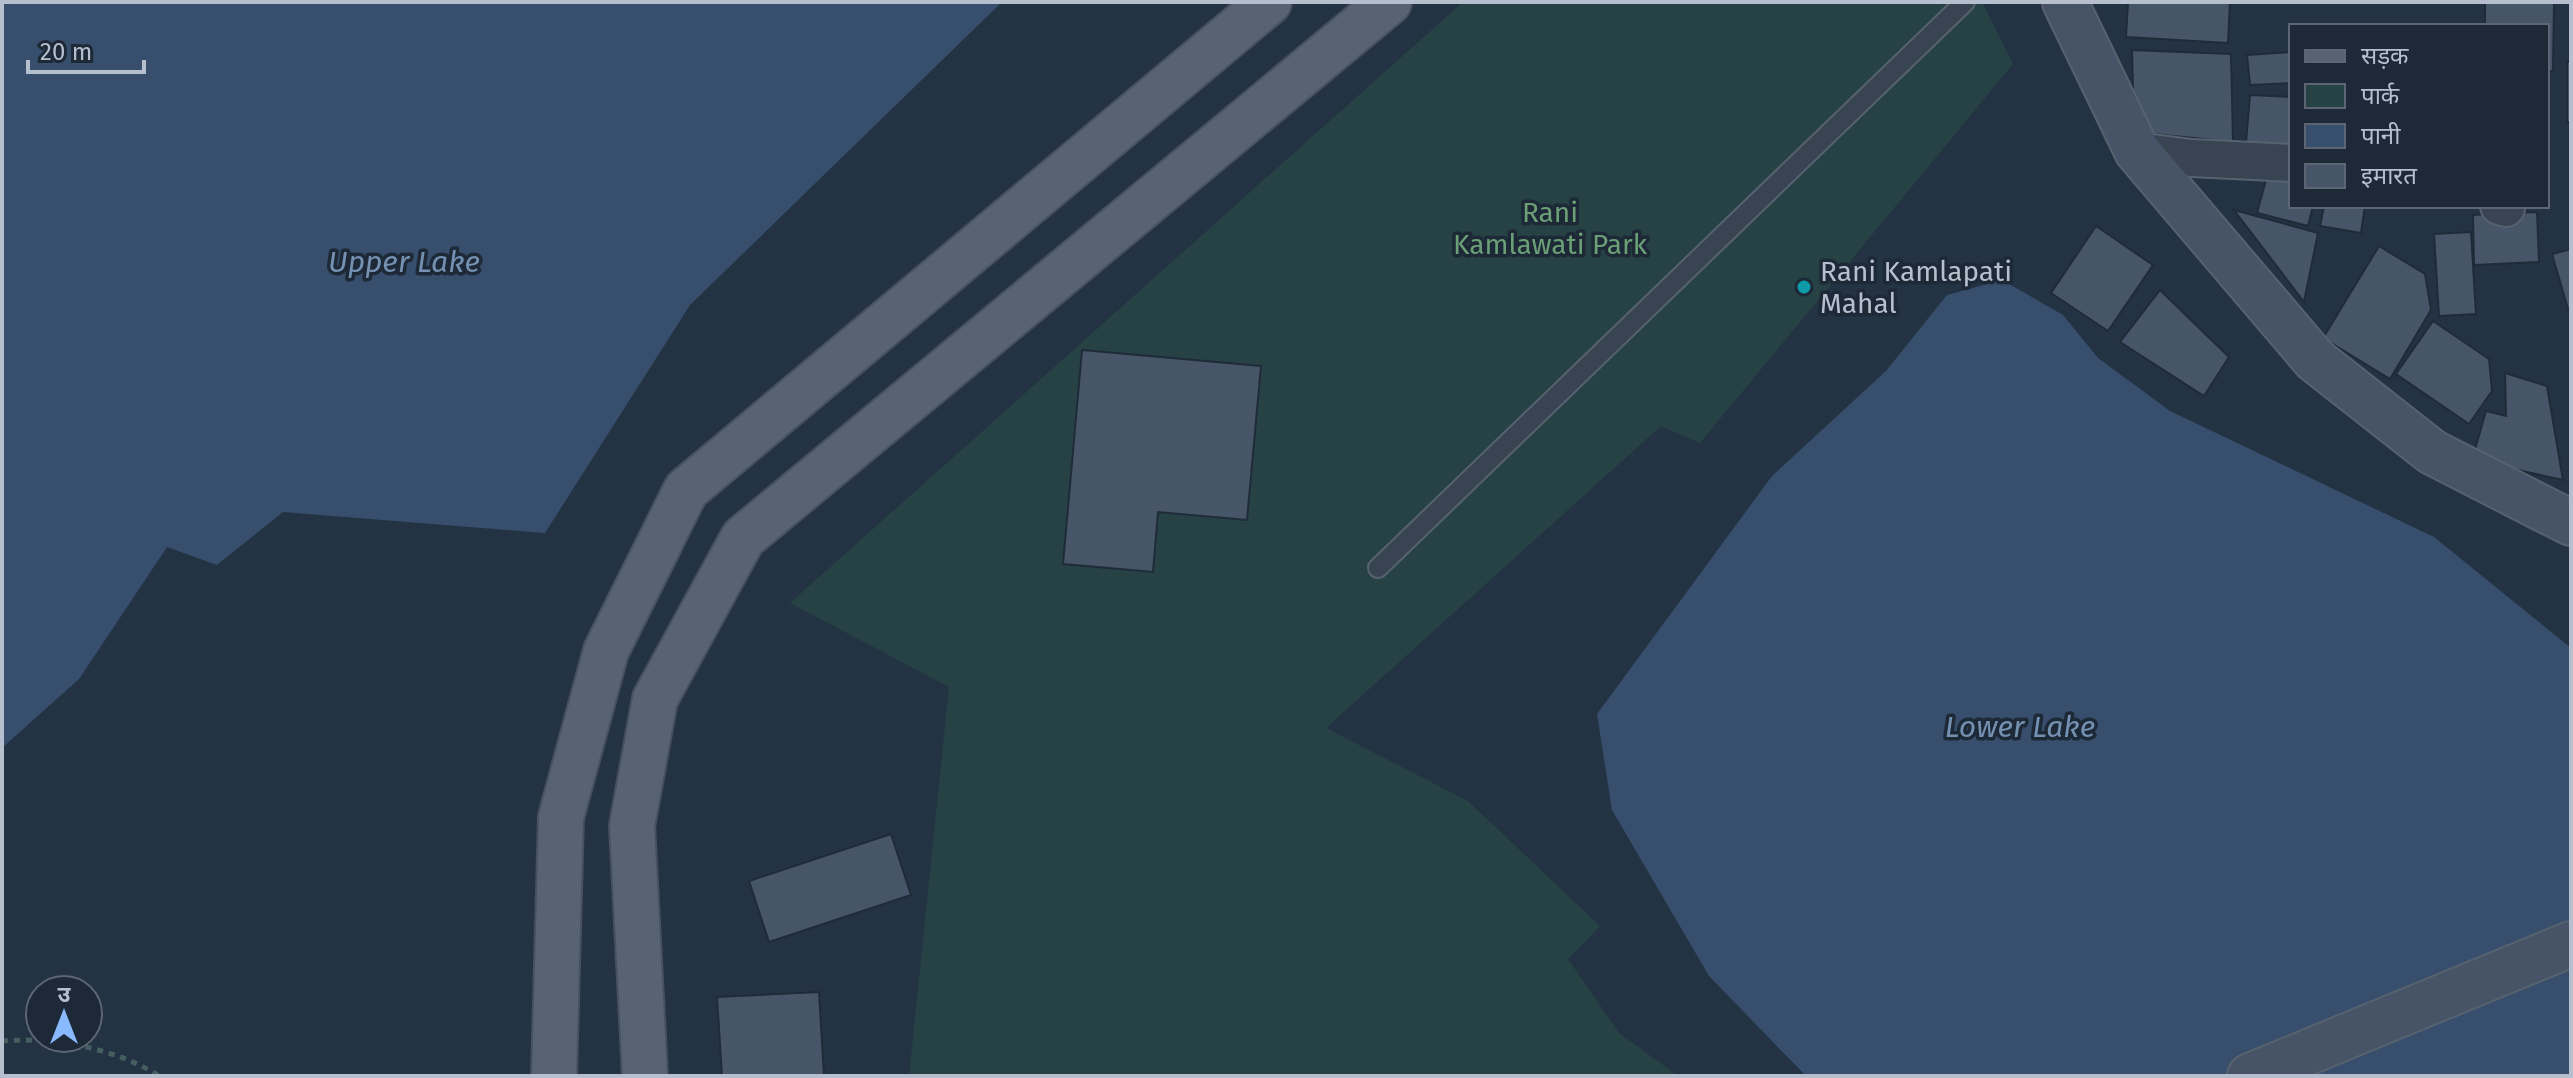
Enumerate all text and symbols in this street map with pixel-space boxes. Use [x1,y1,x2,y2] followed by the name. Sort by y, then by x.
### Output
[28,24,144,74] scale bar
[2289,24,2549,208] legend
[40,38,92,66] text: 20 m
[2361,42,2409,70] text: सड़क
[2361,82,2400,110] text: पार्क
[2361,122,2401,150] text: पानी
[2361,162,2418,190] text: इमारत
[1453,196,1648,261] park label: Rani Kamlawati Park
[328,244,480,280] water label: Upper Lake
[1820,255,2012,320] place label: Rani Kamlapati Mahal
[1795,278,1813,296] marker: Rani Kamlapati Mahal
[1945,709,2095,745] water label: Lower Lake
[24,974,104,1054] north arrow
[58,981,72,1008] text: उ

